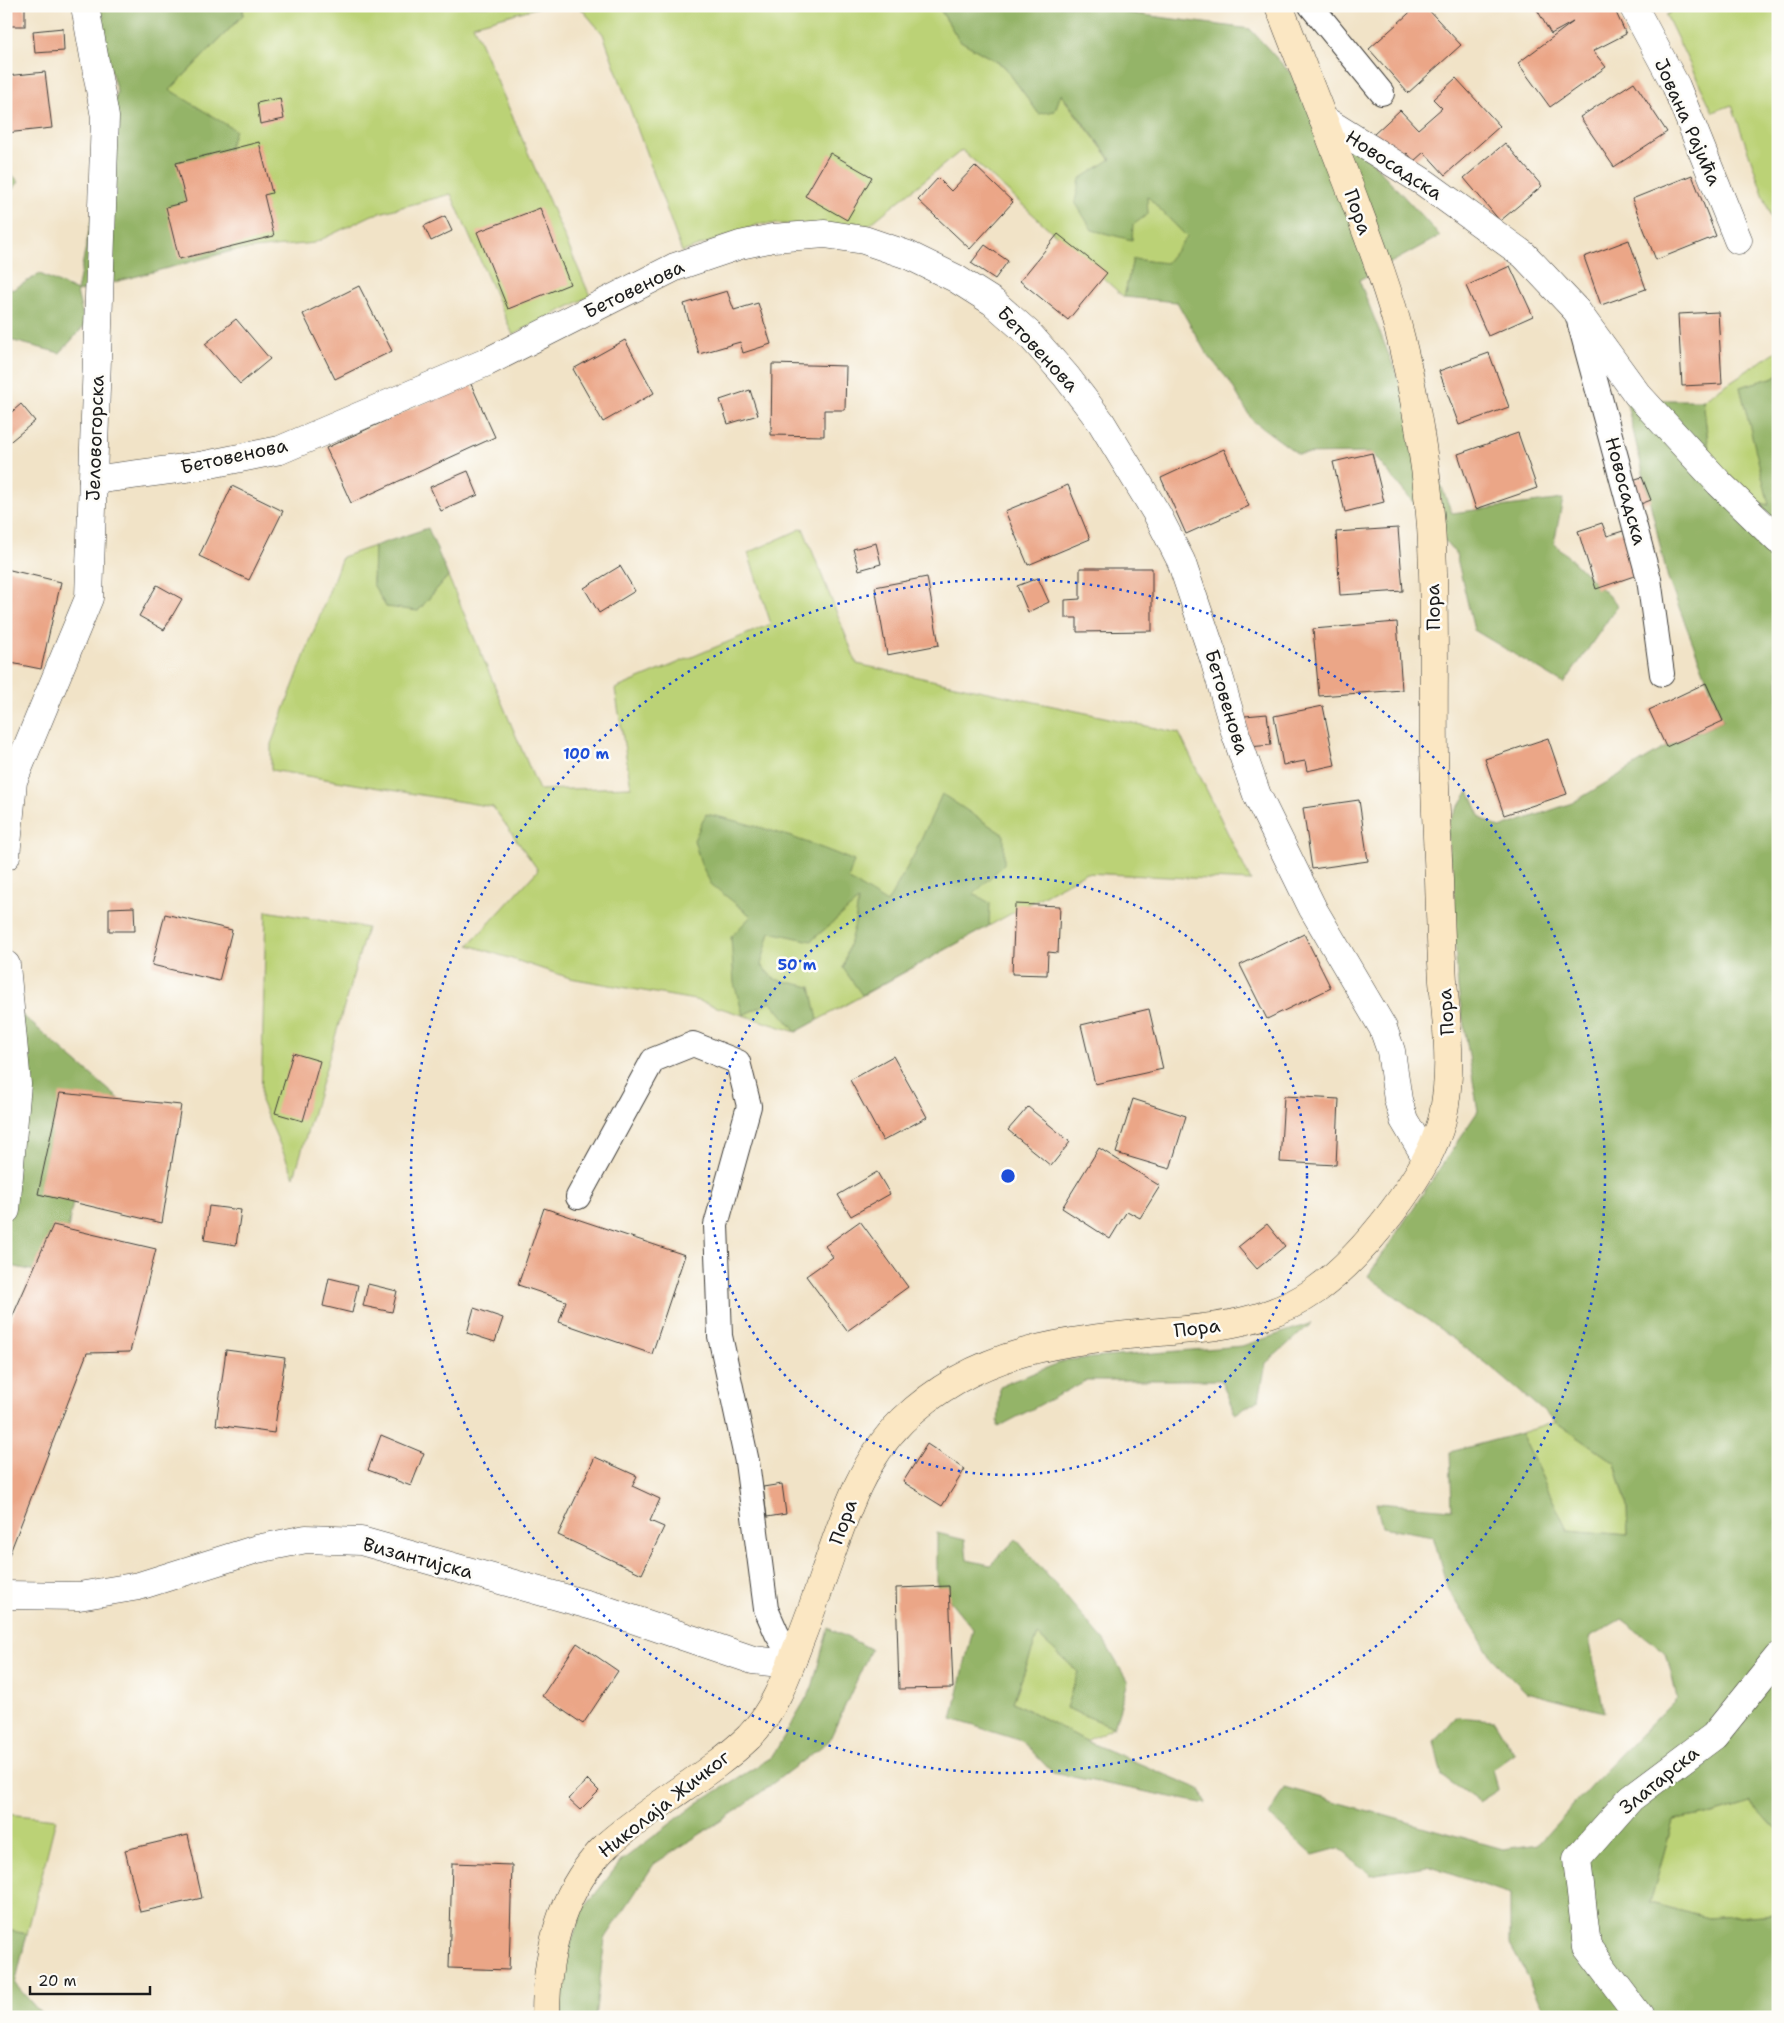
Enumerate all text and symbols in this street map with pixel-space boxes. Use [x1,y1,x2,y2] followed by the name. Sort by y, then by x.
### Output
[1649,54,1727,190] street label: Јована Рајића
[1341,124,1447,206] street label: Новосадска
[1338,186,1378,238] street label: Пора
[580,254,688,324] street label: Бетовенова
[992,301,1084,397] street label: Бетовенова
[80,374,110,501] street label: Јеловогорска
[178,432,290,480] street label: Бетовенова
[1600,434,1652,548] street label: Новосадска
[1420,583,1446,631] street label: Пора
[1199,646,1255,758] street label: Бетовенова
[563,744,609,764] text: 100 m
[778,955,817,975] text: 50 m
[1432,988,1460,1036] street label: Пора
[999,1167,1017,1185] centre of rings
[1172,1313,1222,1343] street label: Пора
[823,1496,863,1548] street label: Пора
[360,1531,476,1585] street label: Византијска
[1614,1740,1704,1820] street label: Златарска
[593,1744,735,1863] street label: Николаја Жичког
[30,1963,150,1995] scale bar
[38,1971,77,1991] text: 20 m

